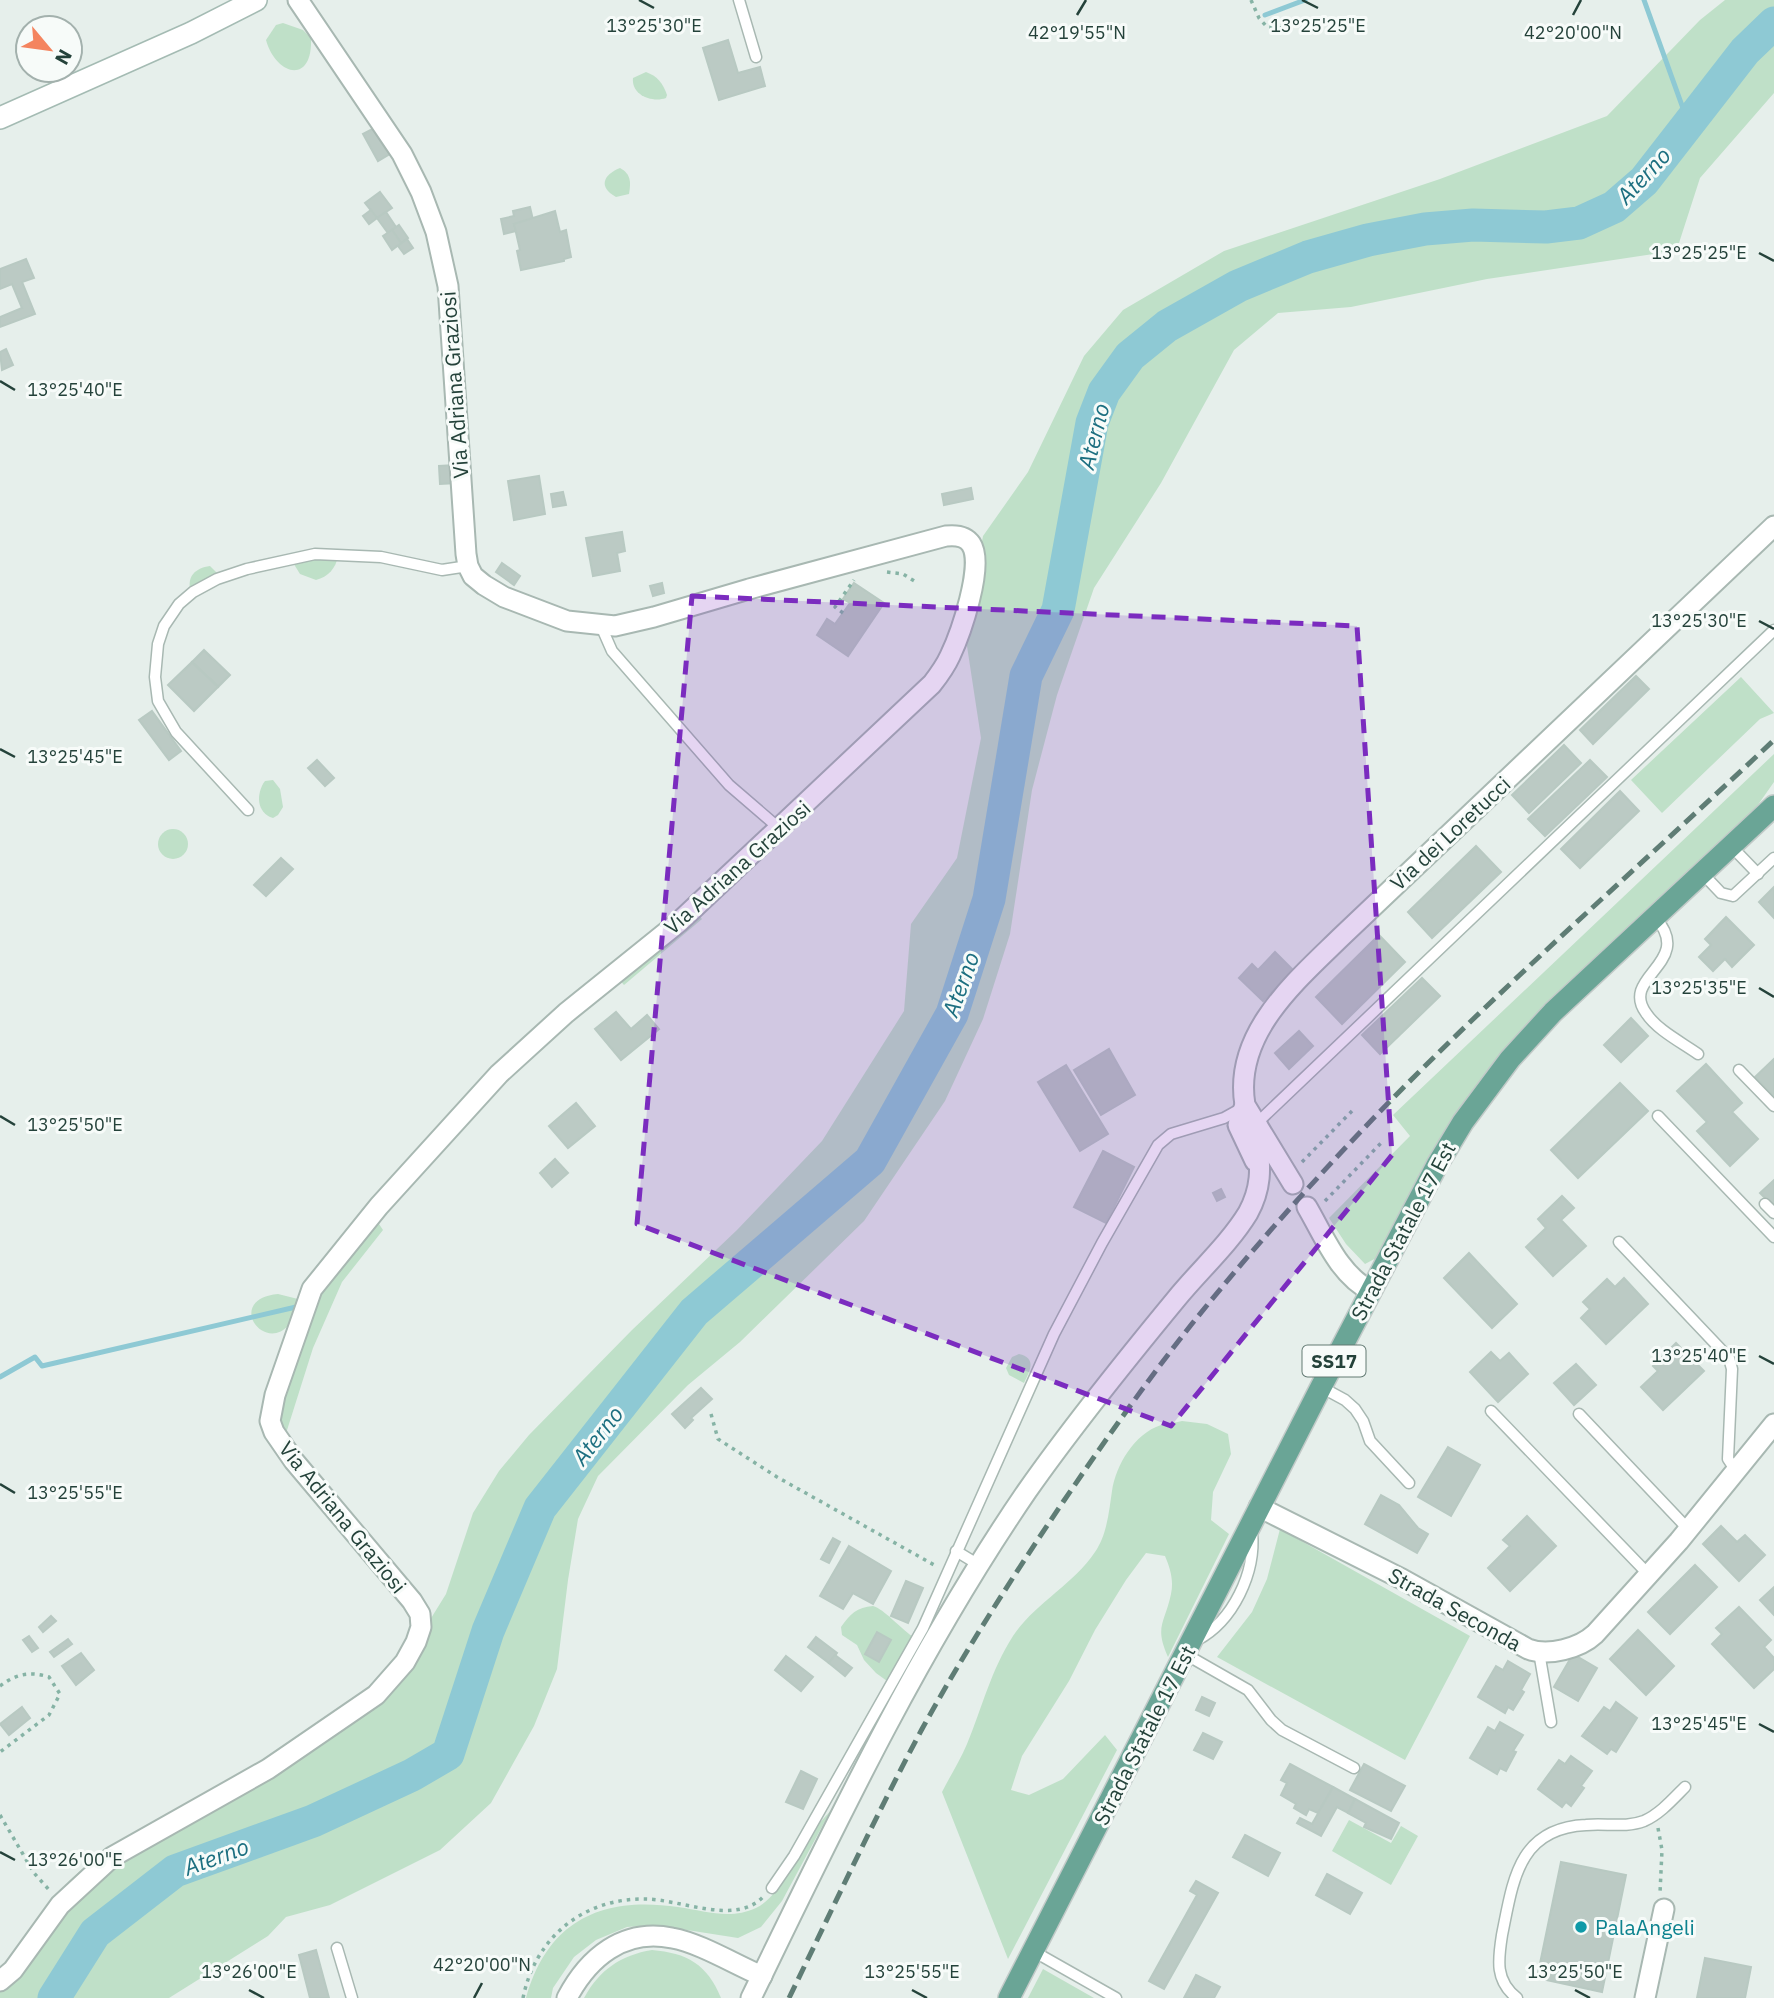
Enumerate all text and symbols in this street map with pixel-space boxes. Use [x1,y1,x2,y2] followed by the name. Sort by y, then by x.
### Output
[14,14,84,84] north arrow
[606,14,702,37] text: 13°25'30"E
[1270,14,1366,37] text: 13°25'25"E
[1028,21,1126,44] text: 42°19'55"N
[1524,21,1622,44] text: 42°20'00"N
[50,45,78,69] text: N
[1608,140,1677,211] water label: Aterno
[1651,241,1747,264] text: 13°25'25"E
[433,290,475,480] street label: Via Adriana Graziosi
[27,378,123,401] text: 13°25'40"E
[1070,400,1116,473] water label: Aterno
[1651,609,1747,632] text: 13°25'30"E
[27,745,123,768] text: 13°25'45"E
[1384,770,1516,896] street label: Via dei Loretucci
[658,794,816,940] street label: Via Adriana Graziosi
[934,947,986,1022] water label: Aterno
[1651,976,1747,999] text: 13°25'35"E
[27,1113,123,1136] text: 13°25'50"E
[1344,1137,1462,1325] street label: Strada Statale 17 Est
[1651,1344,1747,1367] text: 13°25'40"E
[1302,1345,1366,1376] road number: SS17
[564,1399,629,1471] water label: Aterno
[273,1435,413,1599] street label: Via Adriana Graziosi
[27,1481,123,1504] text: 13°25'55"E
[1383,1561,1527,1657] street label: Strada Seconda
[1087,1640,1201,1830] street label: Strada Statale 17 Est
[1651,1712,1747,1735] text: 13°25'45"E
[178,1830,253,1882] water label: Aterno
[27,1848,123,1871] text: 13°26'00"E
[1595,1913,1695,1941] place label: PalaAngeli
[1573,1919,1589,1935] marker: PalaAngeli
[433,1953,531,1976] text: 42°20'00"N
[201,1960,297,1983] text: 13°26'00"E
[864,1960,960,1983] text: 13°25'55"E
[1527,1960,1623,1983] text: 13°25'50"E

